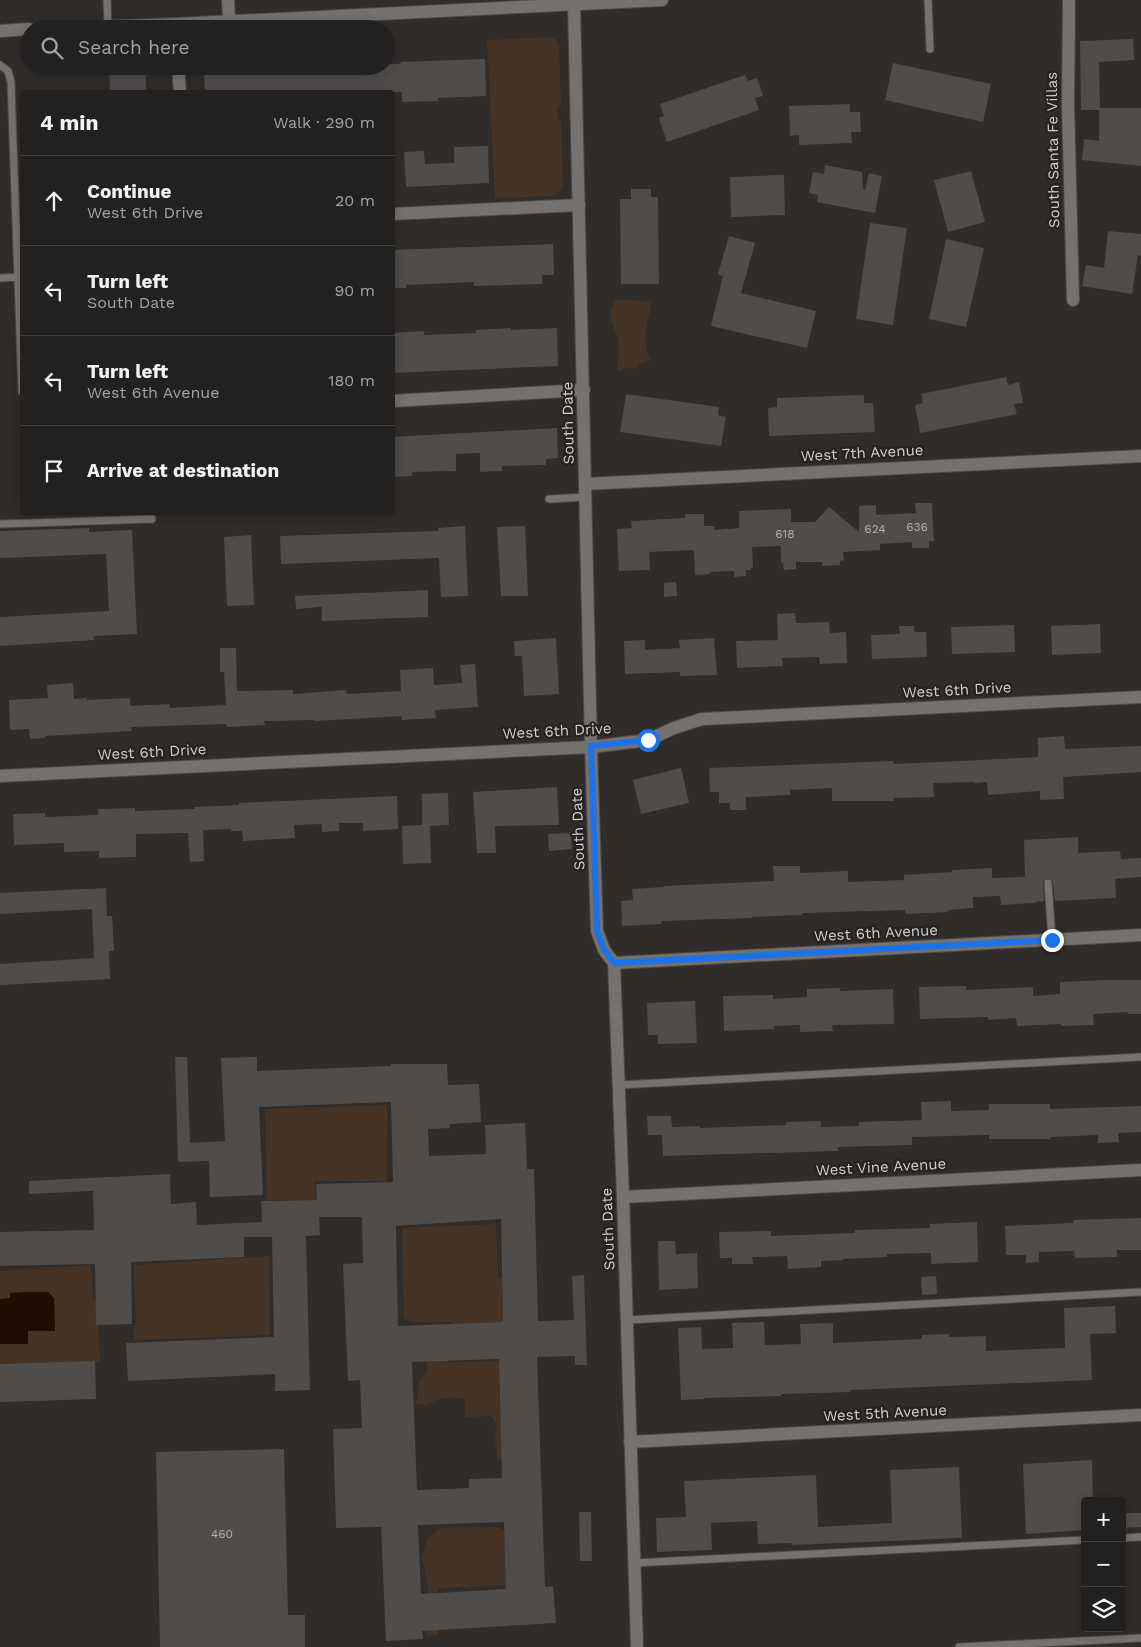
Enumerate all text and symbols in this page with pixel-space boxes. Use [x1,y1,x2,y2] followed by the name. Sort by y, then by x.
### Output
[20,20,395,75] search box
[38,34,66,62] icon: search
[78,36,189,59] text: Search here
[1043,72,1063,228] street label: South Santa Fe Villas
[40,110,98,135] text: 4 min
[273,113,375,132] text: Walk · 290 m
[87,180,171,203] text: Continue
[40,187,68,215] icon: ahead
[335,191,375,210] text: 20 m
[87,203,203,222] text: West 6th Drive
[87,270,168,293] text: Turn left
[40,277,68,305] icon: left
[334,281,375,300] text: 90 m
[87,293,175,312] text: South Date
[87,360,168,383] text: Turn left
[40,367,68,395] icon: left
[328,371,375,390] text: 180 m
[558,382,578,464] street label: South Date
[87,383,219,402] text: West 6th Avenue
[800,441,924,465] street label: West 7th Avenue
[40,457,68,485] icon: arrive
[87,459,279,482] text: Arrive at destination
[906,520,928,534] house number: 636
[864,522,886,536] house number: 624
[775,527,795,541] house number: 618
[902,678,1012,702] street label: West 6th Drive
[502,719,612,743] street label: West 6th Drive
[637,729,660,752] route start
[97,740,207,764] street label: West 6th Drive
[568,787,588,871] street label: South Date
[814,921,938,945] street label: West 6th Avenue
[1041,929,1064,952] route end
[815,1155,947,1179] street label: West Vine Avenue
[598,1187,618,1271] street label: South Date
[823,1401,947,1425] street label: West 5th Avenue
[1081,1497,1126,1632] map controls
[1081,1497,1126,1542] button: +
[211,1527,233,1541] house number: 460
[1081,1542,1126,1587] button: −
[1081,1587,1126,1632] button: layers

